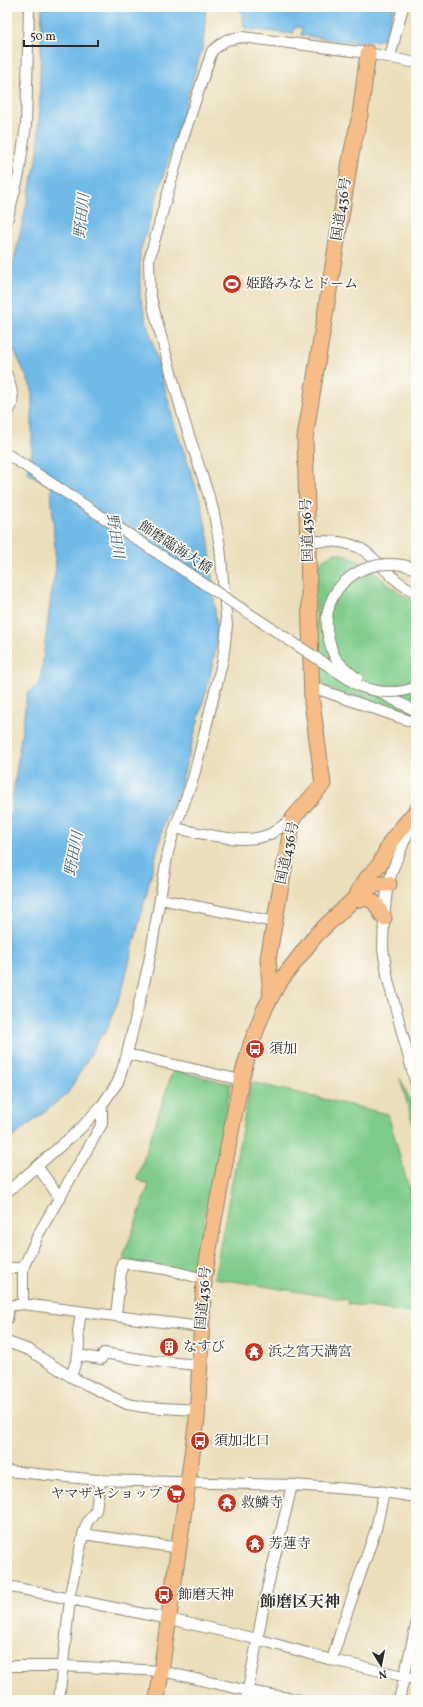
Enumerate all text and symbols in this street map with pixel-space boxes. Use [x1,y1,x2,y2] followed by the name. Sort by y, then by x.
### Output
[24,22,98,48] scale bar
[30,29,56,45] text: 50 m
[328,176,356,242] street label: 国道436号
[70,191,96,239] water label: 野田川
[221,273,243,295] sports icon: 姫路みなとドーム
[246,275,358,294] place label: 姫路みなとドーム
[297,498,319,562] street label: 国道436号
[100,512,128,562] water label: 野田川
[135,517,215,579] street label: 飾磨臨海大橋
[272,820,304,886] street label: 国道436号
[60,828,90,878] water label: 野田川
[244,1038,266,1060] bus stop icon: 須加
[269,1040,297,1059] place label: 須加
[192,1265,216,1331] street label: 国道436号
[158,1336,180,1358] building icon: なすび
[183,1338,225,1357] place label: なすび
[243,1341,265,1363] temple icon: 浜之宮天満宮
[268,1343,352,1362] place label: 浜之宮天満宮
[189,1430,211,1452] bus stop icon: 須加北口
[214,1432,270,1451] place label: 須加北口
[165,1483,187,1505] supermarket icon: ヤマザキショップ
[50,1485,162,1504] place label: ヤマザキショップ
[216,1492,238,1514] temple icon: 救鱗寺
[241,1494,283,1513] place label: 救鱗寺
[244,1533,266,1555] temple icon: 芳蓮寺
[269,1535,311,1554] place label: 芳蓮寺
[153,1584,175,1606] bus stop icon: 飾磨天神
[178,1586,234,1605] place label: 飾磨天神
[260,1592,340,1614] district label: 飾磨区天神
[361,1645,401,1685] north arrow
[377,1665,388,1681] text: N

